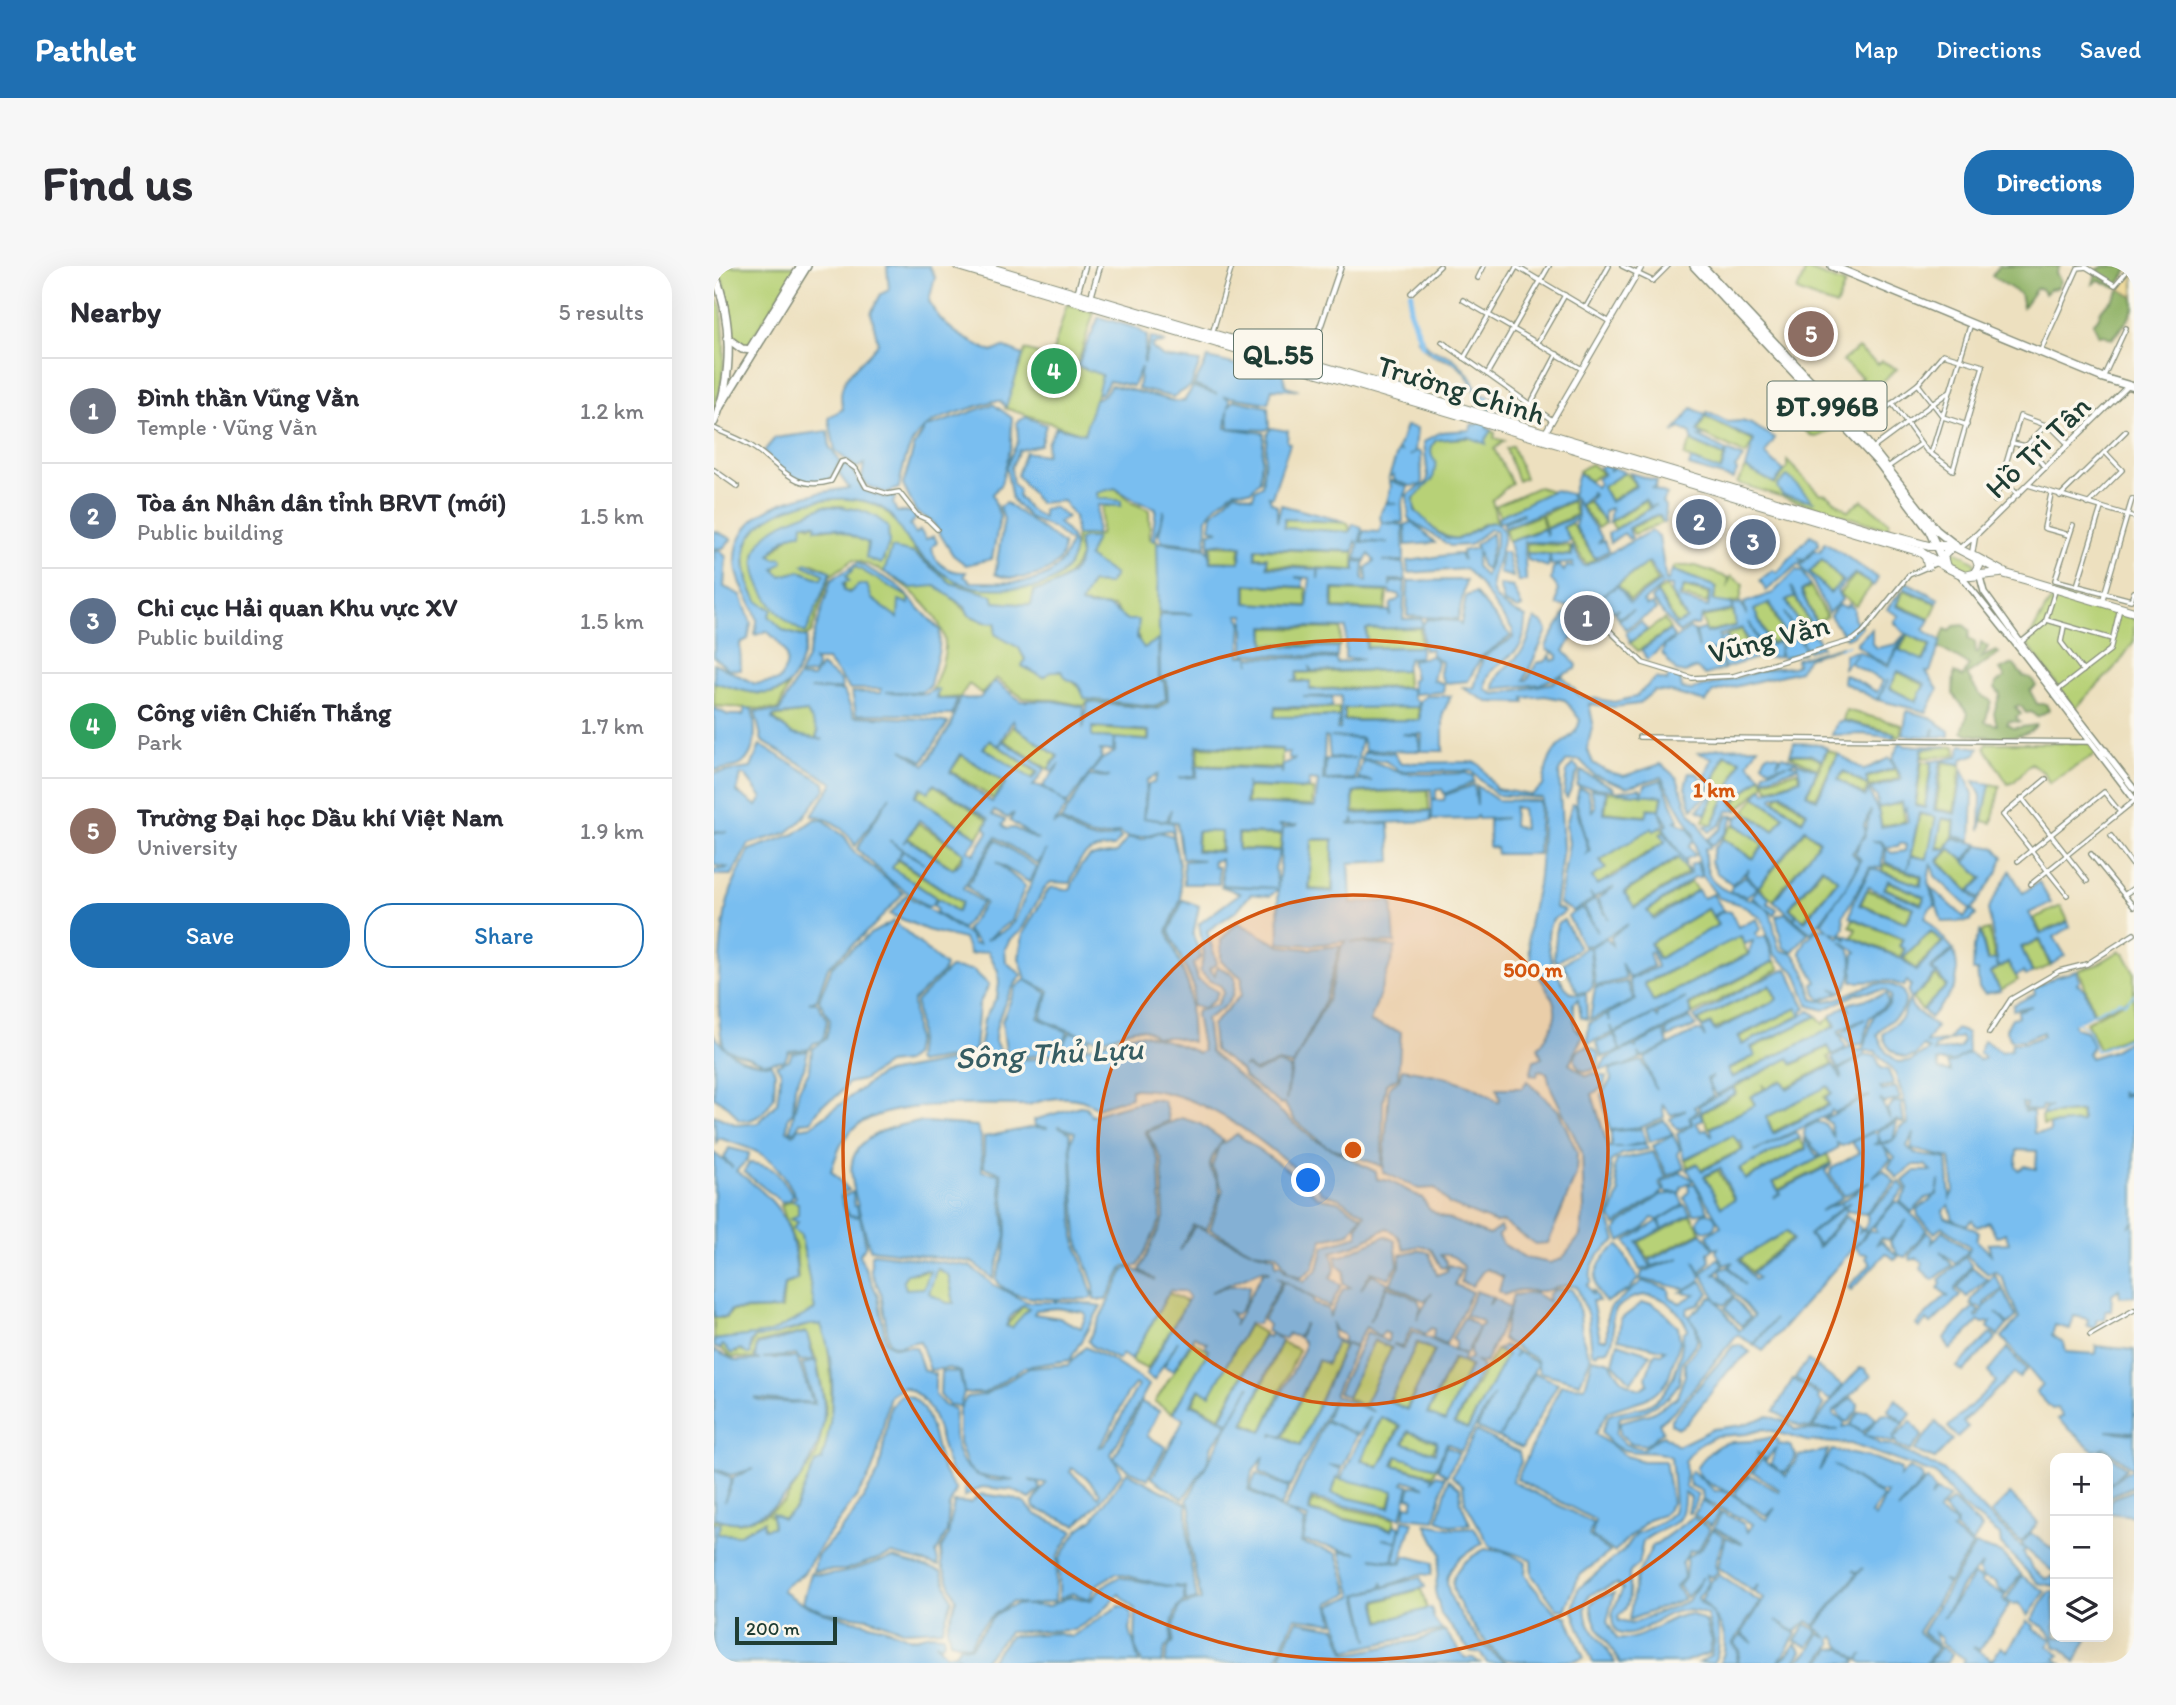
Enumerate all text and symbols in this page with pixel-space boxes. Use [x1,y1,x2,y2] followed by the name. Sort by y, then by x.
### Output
[35,30,137,69] text: Pathlet
[1854,35,1898,64] text: Map
[1936,35,2042,64] text: Directions
[2080,35,2141,64] text: Saved
[1964,150,2134,215] button: Directions
[42,153,193,212] text: Find us
[70,293,161,330] text: Nearby
[558,298,644,326] text: 5 results
[1788,308,1834,360] pin: 5
[1234,330,1322,378] road number: QL.55
[1031,345,1077,397] pin: 4
[1373,346,1550,433] street label: Trường Chinh
[137,381,359,413] text: Đình thần Vũng Vằn
[1768,382,1886,430] road number: ĐT.996B
[1977,387,2098,506] street label: Hồ Tri Tân
[88,397,98,425] text: 1
[580,397,644,425] text: 1.2 km
[137,413,317,441] text: Temple · Vũng Vằn
[137,486,506,518] text: Tòa án Nhân dân tỉnh BRVT (mới)
[1676,496,1722,548] pin: 2
[87,502,99,530] text: 2
[580,502,644,530] text: 1.5 km
[1730,516,1776,568] pin: 3
[137,518,283,546] text: Public building
[137,591,457,623] text: Chi cục Hải quan Khu vực XV
[1564,592,1610,644] pin: 1
[1705,606,1833,671] street label: Vũng Vằn
[87,607,99,635] text: 3
[580,607,644,635] text: 1.5 km
[137,623,283,651] text: Public building
[137,696,391,728] text: Công viên Chiến Thắng
[86,712,100,740] text: 4
[581,712,644,740] text: 1.7 km
[137,728,182,756] text: Park
[1693,777,1736,802] text: 1 km
[137,801,503,833] text: Trường Đại học Dầu khí Việt Nam
[87,817,99,845] text: 5
[580,817,644,845] text: 1.9 km
[137,833,237,861] text: University
[70,903,350,968] button: Save
[364,903,644,968] button: Share
[1503,957,1563,982] text: 500 m
[954,1029,1145,1077] water label: Sông Thủ Lựu
[1341,1138,1365,1162] centre of rings
[1291,1163,1325,1197] your location
[2050,1453,2113,1642] map controls
[2050,1453,2113,1516] button: +
[2050,1516,2113,1579] button: −
[2050,1579,2113,1642] button: layers
[735,1614,836,1646] scale bar
[746,1617,800,1640] text: 200 m

